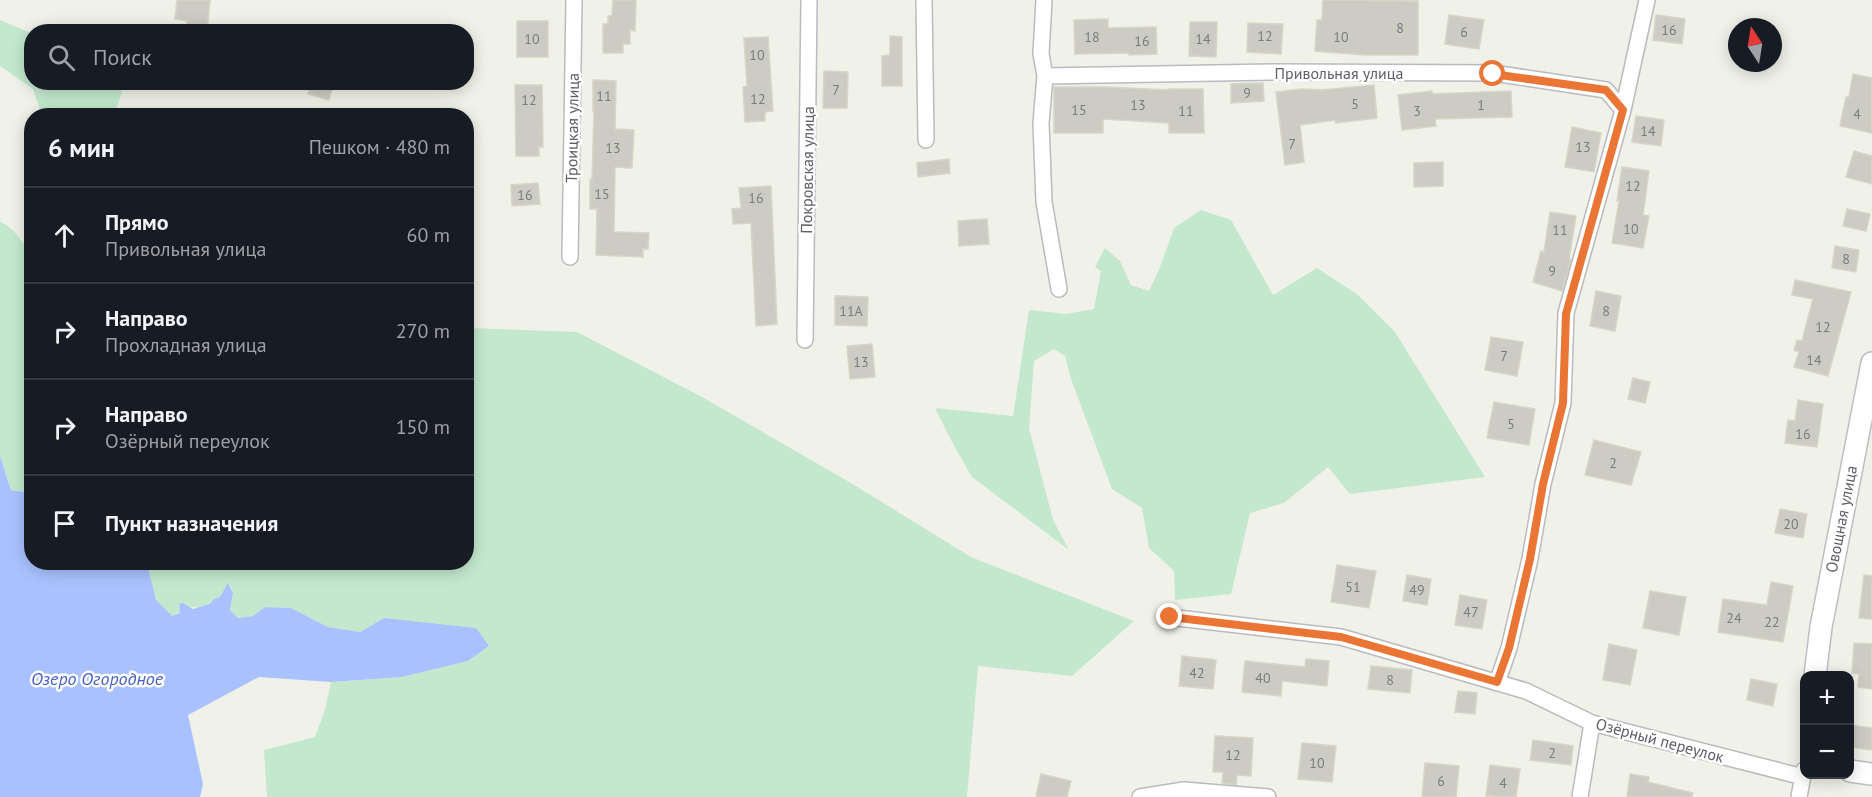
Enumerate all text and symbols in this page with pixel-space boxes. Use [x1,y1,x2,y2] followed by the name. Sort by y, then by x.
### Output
[1728,18,1782,72] north arrow
[1396,19,1404,37] house number: 8
[1661,21,1677,39] house number: 16
[1460,23,1468,41] house number: 6
[24,24,474,90] search box
[1257,27,1273,45] house number: 12
[1084,28,1100,46] house number: 18
[1333,28,1349,46] house number: 10
[524,30,540,48] house number: 10
[1195,30,1211,48] house number: 14
[1134,32,1150,50] house number: 16
[45,41,78,74] icon: search
[93,43,152,71] text: Поиск
[749,46,765,64] house number: 10
[1479,60,1505,86] route start
[1274,63,1404,83] street label: Привольная улица
[561,73,583,183] street label: Троицкая улица
[832,81,840,99] house number: 7
[1243,84,1251,102] house number: 9
[596,87,612,105] house number: 11
[750,90,766,108] house number: 12
[521,91,537,109] house number: 12
[1351,95,1359,113] house number: 5
[1130,96,1146,114] house number: 13
[1477,96,1485,114] house number: 1
[1071,101,1087,119] house number: 15
[1178,102,1194,120] house number: 11
[1413,102,1421,120] house number: 3
[1853,105,1861,123] house number: 4
[796,106,818,234] street label: Покровская улица
[1640,122,1656,140] house number: 14
[48,131,115,164] text: 6 мин
[309,134,450,160] text: Пешком · 480 m
[1288,135,1296,153] house number: 7
[1575,138,1591,156] house number: 13
[605,139,621,157] house number: 13
[1625,177,1641,195] house number: 12
[594,185,610,203] house number: 15
[517,186,533,204] house number: 16
[748,189,764,207] house number: 16
[105,208,168,236] text: Прямо
[48,219,81,252] icon: ahead
[1623,220,1639,238] house number: 10
[1552,221,1568,239] house number: 11
[407,222,450,248] text: 60 m
[105,236,266,262] text: Привольная улица
[1842,250,1850,268] house number: 8
[1548,262,1556,280] house number: 9
[839,302,864,320] house number: 11А
[1602,302,1610,320] house number: 8
[105,304,188,332] text: Направо
[48,315,81,348] icon: right
[396,318,450,344] text: 270 m
[1815,318,1831,336] house number: 12
[105,332,267,358] text: Прохладная улица
[1500,347,1508,365] house number: 7
[1806,351,1822,369] house number: 14
[853,353,869,371] house number: 13
[105,400,188,428] text: Направо
[48,411,81,444] icon: right
[396,414,450,440] text: 150 m
[1507,415,1515,433] house number: 5
[1795,425,1811,443] house number: 16
[105,428,270,454] text: Озёрный переулок
[1609,454,1617,472] house number: 2
[1821,464,1861,574] street label: Овощная улица
[48,507,81,540] icon: arrive
[105,509,278,537] text: Пункт назначения
[1783,515,1799,533] house number: 20
[1345,578,1361,596] house number: 51
[1409,581,1425,599] house number: 49
[1156,603,1182,629] route end
[1463,603,1479,621] house number: 47
[1726,609,1742,627] house number: 24
[1764,613,1780,631] house number: 22
[1189,664,1205,682] house number: 42
[31,667,164,690] water label: Озеро Огородное
[1255,669,1271,687] house number: 40
[1386,671,1394,689] house number: 8
[1800,671,1854,779] map controls
[1800,671,1854,725] button: +
[1594,713,1727,767] street label: Озёрный переулок
[1800,725,1854,779] button: −
[1548,744,1556,762] house number: 2
[1225,746,1241,764] house number: 12
[1309,754,1325,772] house number: 10
[1437,772,1445,790] house number: 6
[1499,774,1507,792] house number: 4

